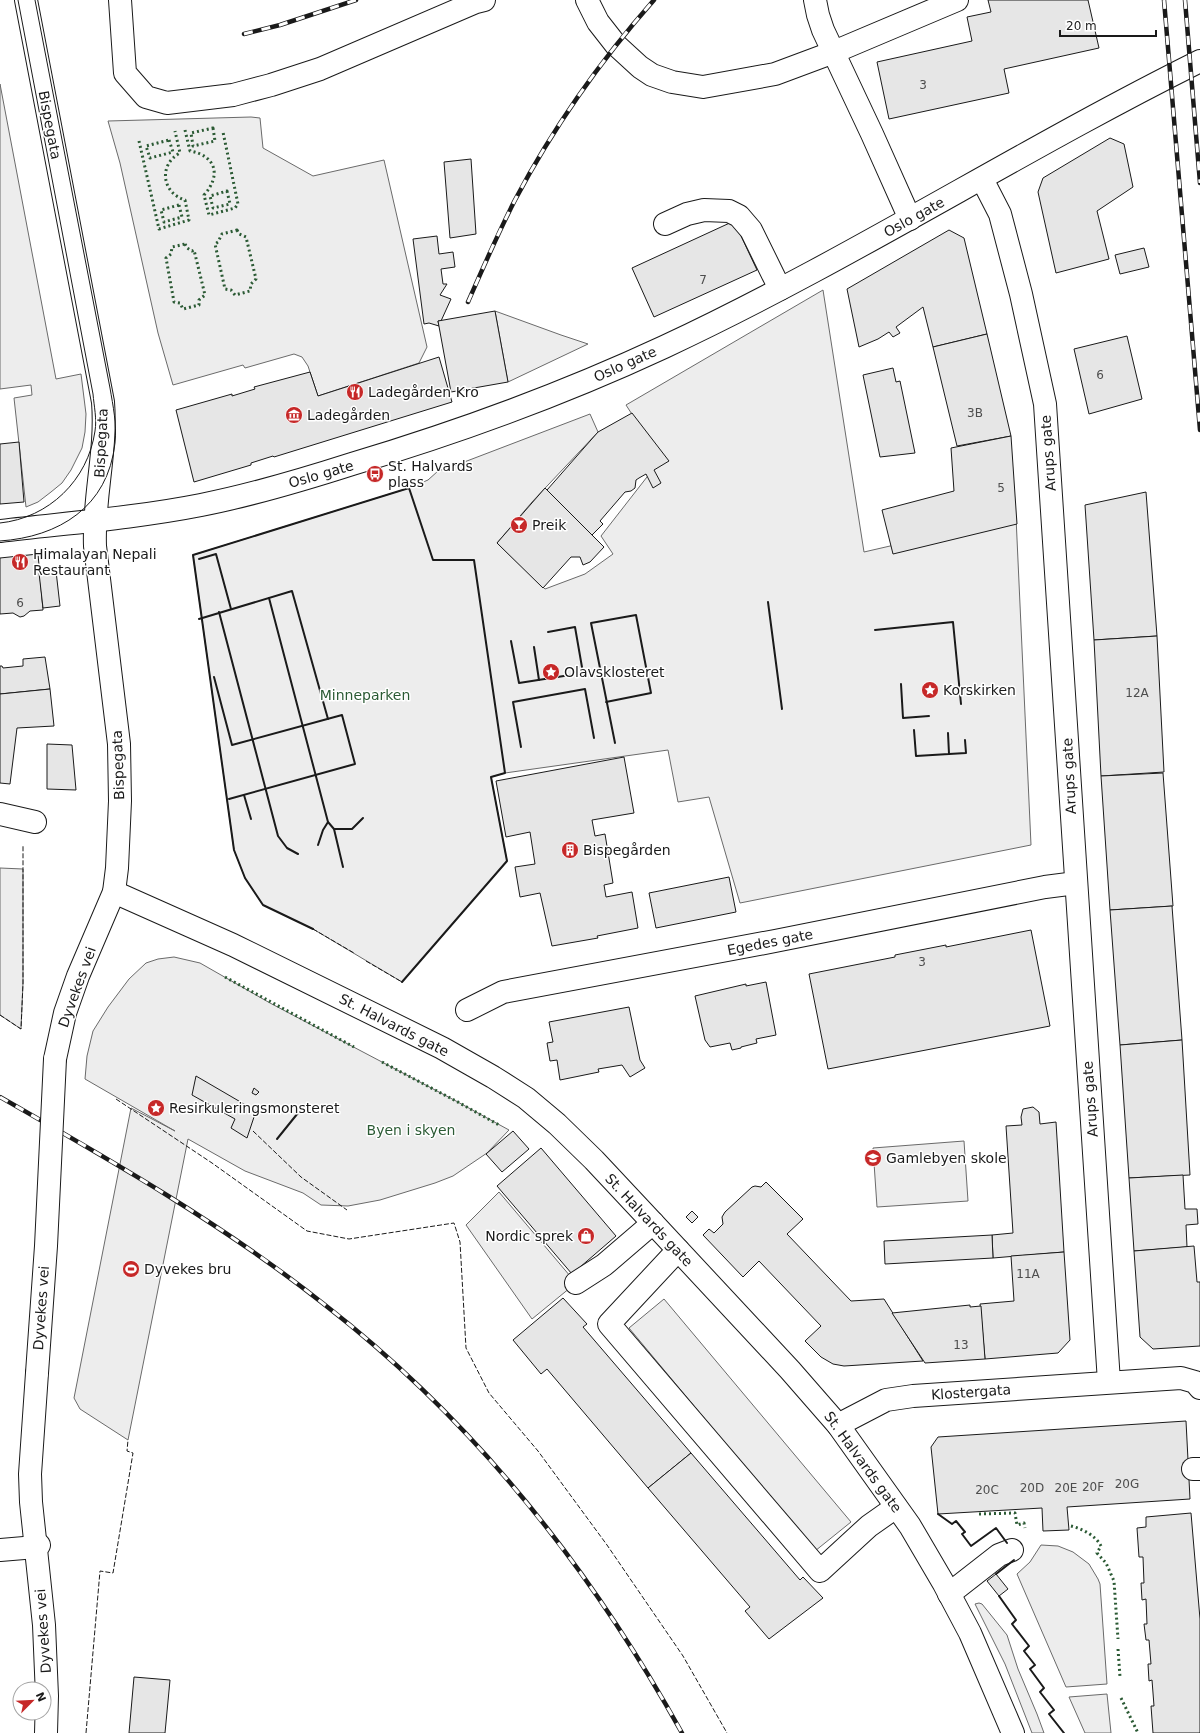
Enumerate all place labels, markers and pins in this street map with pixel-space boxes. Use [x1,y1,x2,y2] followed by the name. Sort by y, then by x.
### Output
[345,382,365,402] restaurant icon: Ladegården Kro
[368,384,479,400] place label: Ladegården Kro
[284,405,304,425] museum icon: Ladegården
[307,407,390,423] place label: Ladegården
[388,458,473,490] place label: St. Halvards plass
[365,464,385,484] bus stop icon: St. Halvards plass
[509,515,529,535] bar icon: Preik
[532,517,567,533] place label: Preik
[33,546,157,578] place label: Himalayan Nepali Restaurant
[10,552,30,572] restaurant icon: Himalayan Nepali Restaurant
[541,662,561,682] place icon: Olavsklosteret
[564,664,665,680] place label: Olavsklosteret
[920,680,940,700] place icon: Korskirken
[943,682,1016,698] place label: Korskirken
[560,840,580,860] building icon: Bispegården
[583,842,671,858] place label: Bispegården
[146,1098,166,1118] place icon: Resirkuleringsmonsteret
[169,1100,340,1116] place label: Resirkuleringsmonsteret
[863,1148,883,1168] school or university icon: Gamlebyen skole
[886,1150,1007,1166] place label: Gamlebyen skole
[576,1226,596,1246] shop icon: Nordic sprek
[485,1228,574,1244] place label: Nordic sprek
[121,1259,141,1279] sports icon: Dyvekes bru
[144,1261,231,1277] place label: Dyvekes bru

